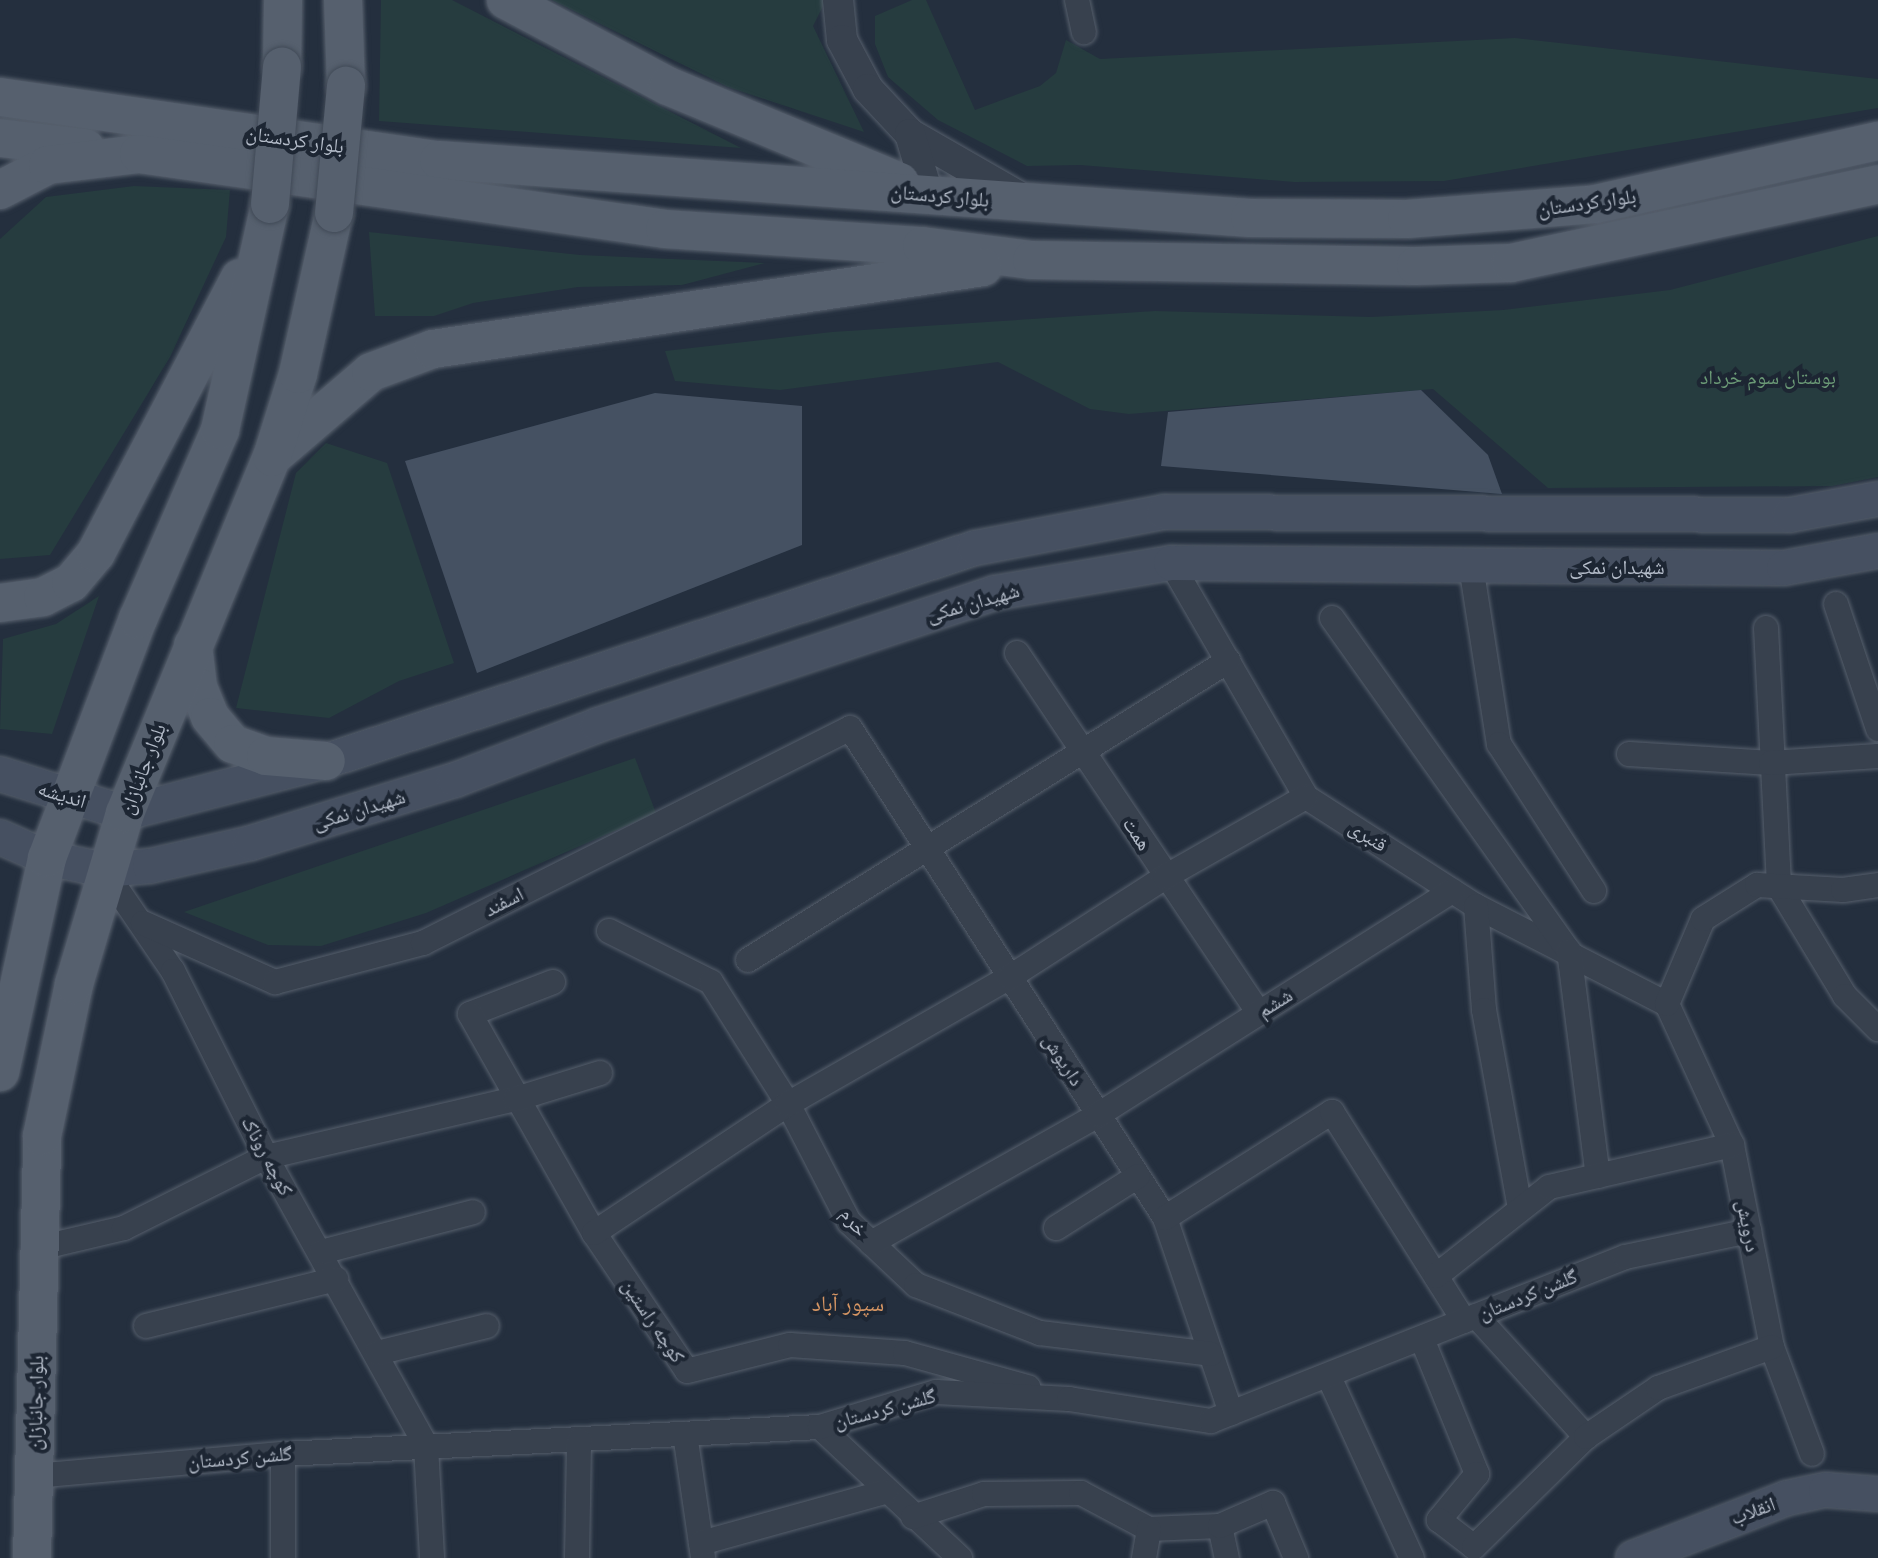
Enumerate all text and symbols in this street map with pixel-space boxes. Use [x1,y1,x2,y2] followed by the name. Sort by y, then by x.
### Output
[244,121,346,159] street label: بلوار کردستان
[890,180,990,212] street label: بلوار کردستان
[1536,184,1638,222] street label: بلوار کردستان
[1700,365,1836,389] park label: بوستان سوم خرداد
[1569,555,1665,579] street label: شهیدان نمکی
[924,578,1022,628] street label: شهیدان نمکی
[115,720,171,818] street label: بلوار جانبازان
[35,776,89,814] street label: اندیشه
[310,785,408,835] street label: شهیدان نمکی
[1117,813,1157,855] street label: همت
[1344,815,1392,857] street label: قنبری
[480,882,528,922] street label: اسفند
[1253,983,1297,1023] street label: ششم
[1037,1029,1089,1091] street label: داریوش
[236,1112,298,1200] street label: کوچه روناک
[1731,1198,1765,1254] street label: درویش
[835,1203,873,1241] street label: خرم
[1475,1264,1581,1326] street label: گلشن کردستان
[616,1275,690,1367] street label: کوچه راستین
[812,1291,884,1317] district label: سپور آباد
[23,1355,49,1451] street label: بلوار جانبازان
[831,1384,939,1434] street label: گلشن کردستان
[187,1441,293,1475] street label: گلشن کردستان
[1727,1492,1779,1530] street label: انقلاب

